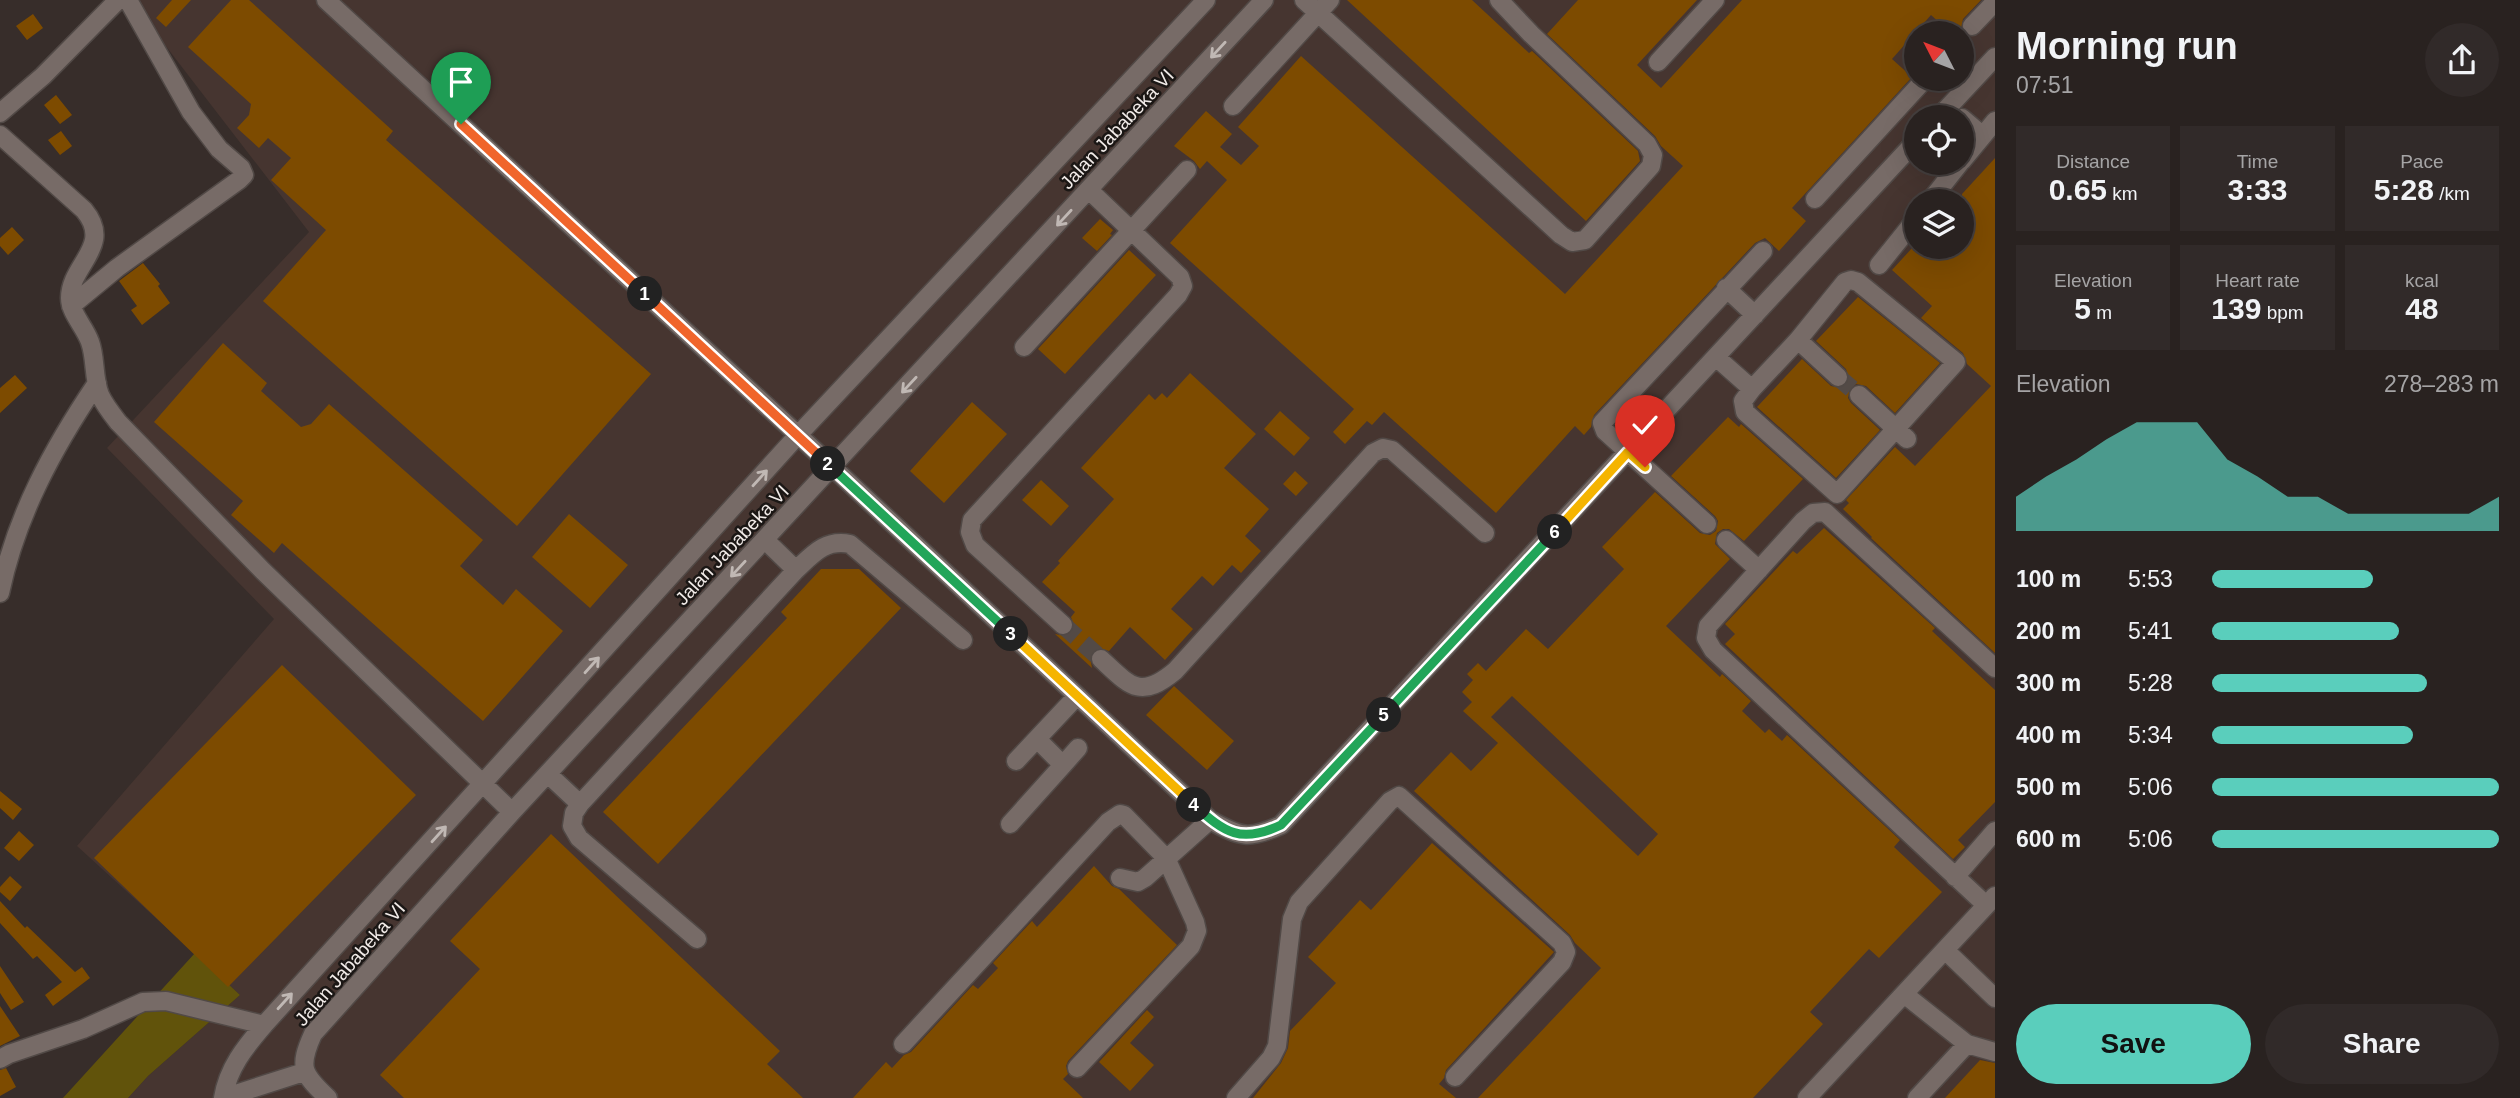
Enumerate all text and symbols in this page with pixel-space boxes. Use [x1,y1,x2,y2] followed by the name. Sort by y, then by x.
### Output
[1904,21,1974,91] north arrow
[1904,21,1974,259] map controls
[2425,23,2499,97] button: share
[2016,25,2238,67] text: Morning run
[1210,41,1226,59] one-way arrow
[431,52,491,124] pin
[442,63,480,101] icon: arrive
[1056,65,1178,193] street label: Jalan Jababeka VI
[2016,72,2074,98] text: 07:51
[1904,105,1974,175] button: locate
[2056,151,2130,172] text: Distance
[2237,151,2278,172] text: Time
[2400,151,2443,172] text: Pace
[2049,173,2107,206] text: 0.65
[2227,173,2288,206] text: 3:33
[2374,173,2434,206] text: 5:28
[2107,183,2138,204] text: km
[2434,183,2470,204] text: /km
[1904,189,1974,259] button: layers
[1056,209,1072,227] one-way arrow
[2054,270,2132,291] text: Elevation
[2215,270,2300,291] text: Heart rate
[2405,270,2439,291] text: kcal
[628,276,662,312] pin: 1
[639,283,650,304] text: 1
[2074,292,2091,325] text: 5
[2211,292,2261,325] text: 139
[2405,292,2439,325] text: 48
[2091,302,2112,323] text: m
[2261,302,2304,323] text: bpm
[2016,371,2111,397] text: Elevation
[2384,371,2499,397] text: 278–283 m
[901,376,918,393] one-way arrow
[1615,395,1675,467] pin
[1626,406,1664,444] icon: check
[810,447,846,482] pin: 2
[822,453,833,474] text: 2
[752,469,768,487] one-way arrow
[671,481,793,609] street label: Jalan Jababeka VI
[1538,514,1572,550] pin: 6
[1549,521,1560,542] text: 6
[730,560,746,578] one-way arrow
[2016,566,2081,592] text: 100 m
[2128,566,2173,592] text: 5:53
[993,616,1028,652] pin: 3
[2016,618,2081,644] text: 200 m
[2128,618,2173,644] text: 5:41
[1005,623,1016,644] text: 3
[583,657,600,674] one-way arrow
[2016,670,2081,696] text: 300 m
[2128,670,2173,696] text: 5:28
[1366,698,1402,732] pin: 5
[1378,704,1389,725] text: 5
[2016,722,2081,748] text: 400 m
[2128,722,2173,748] text: 5:34
[2016,774,2081,800] text: 500 m
[2128,774,2173,800] text: 5:06
[1176,788,1212,822] pin: 4
[1188,794,1199,815] text: 4
[431,825,447,843] one-way arrow
[2016,826,2081,852] text: 600 m
[2128,826,2173,852] text: 5:06
[291,898,409,1030] street label: Jalan Jababeka VI
[277,992,293,1010] one-way arrow
[2016,1004,2251,1084] button: Save
[2265,1004,2499,1084] button: Share

